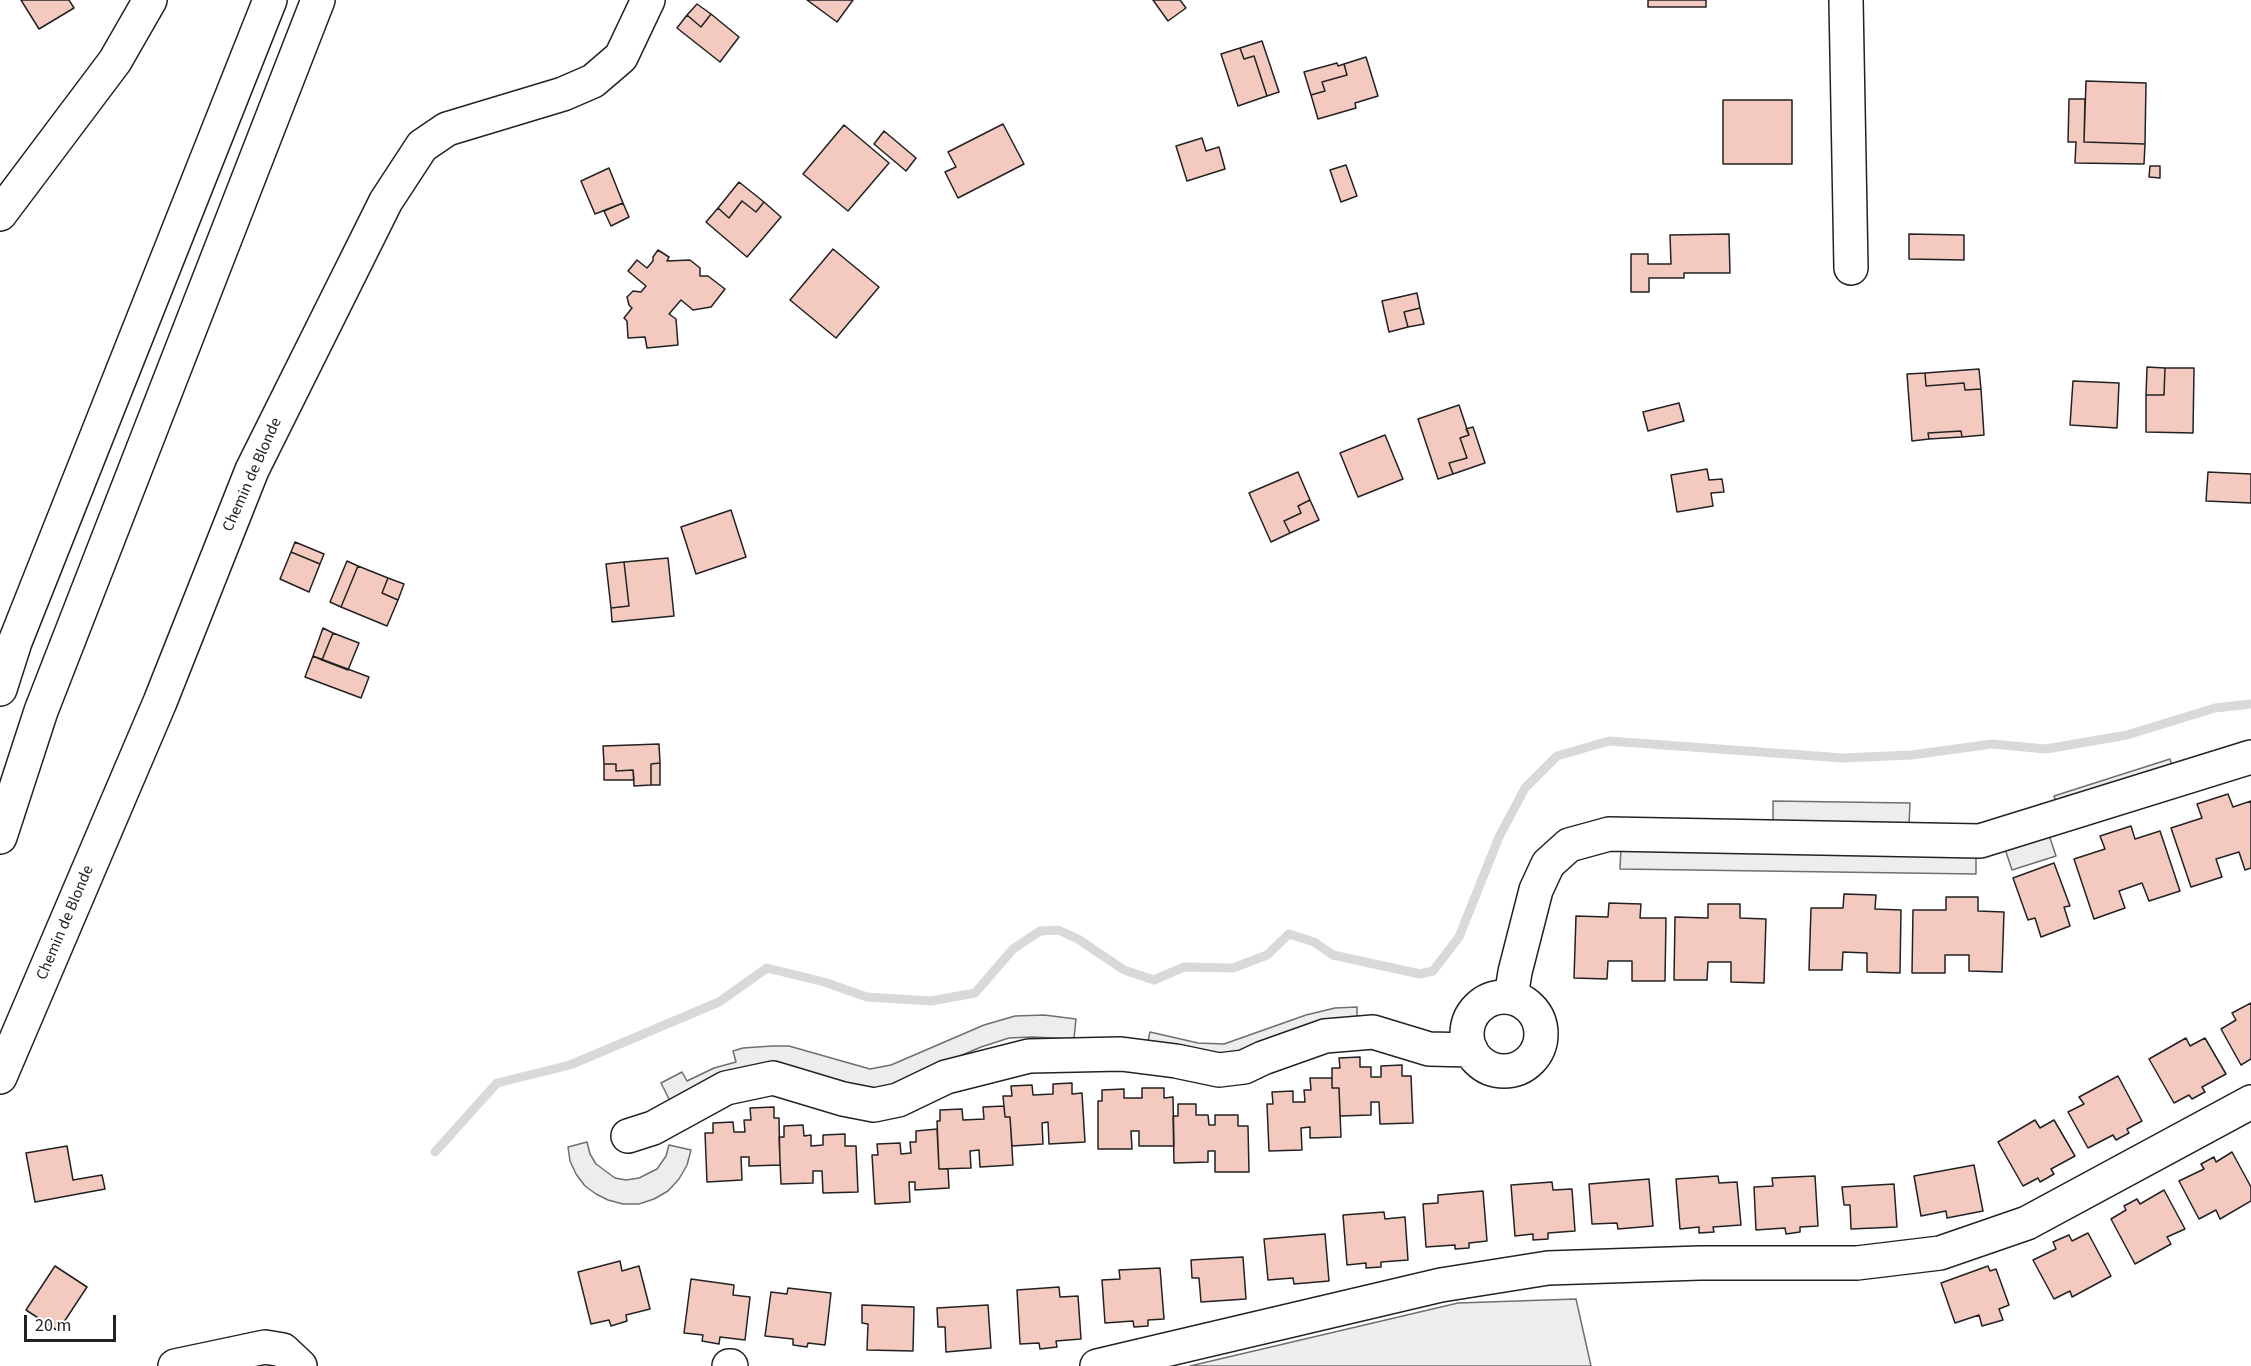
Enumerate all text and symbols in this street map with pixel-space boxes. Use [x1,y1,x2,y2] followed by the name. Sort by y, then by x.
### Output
[219,415,287,535] street label: Chemin de Blonde
[33,863,99,983] street label: Chemin de Blonde
[27,1303,118,1341] scale bar
[35,1313,71,1338] text: 20 m

